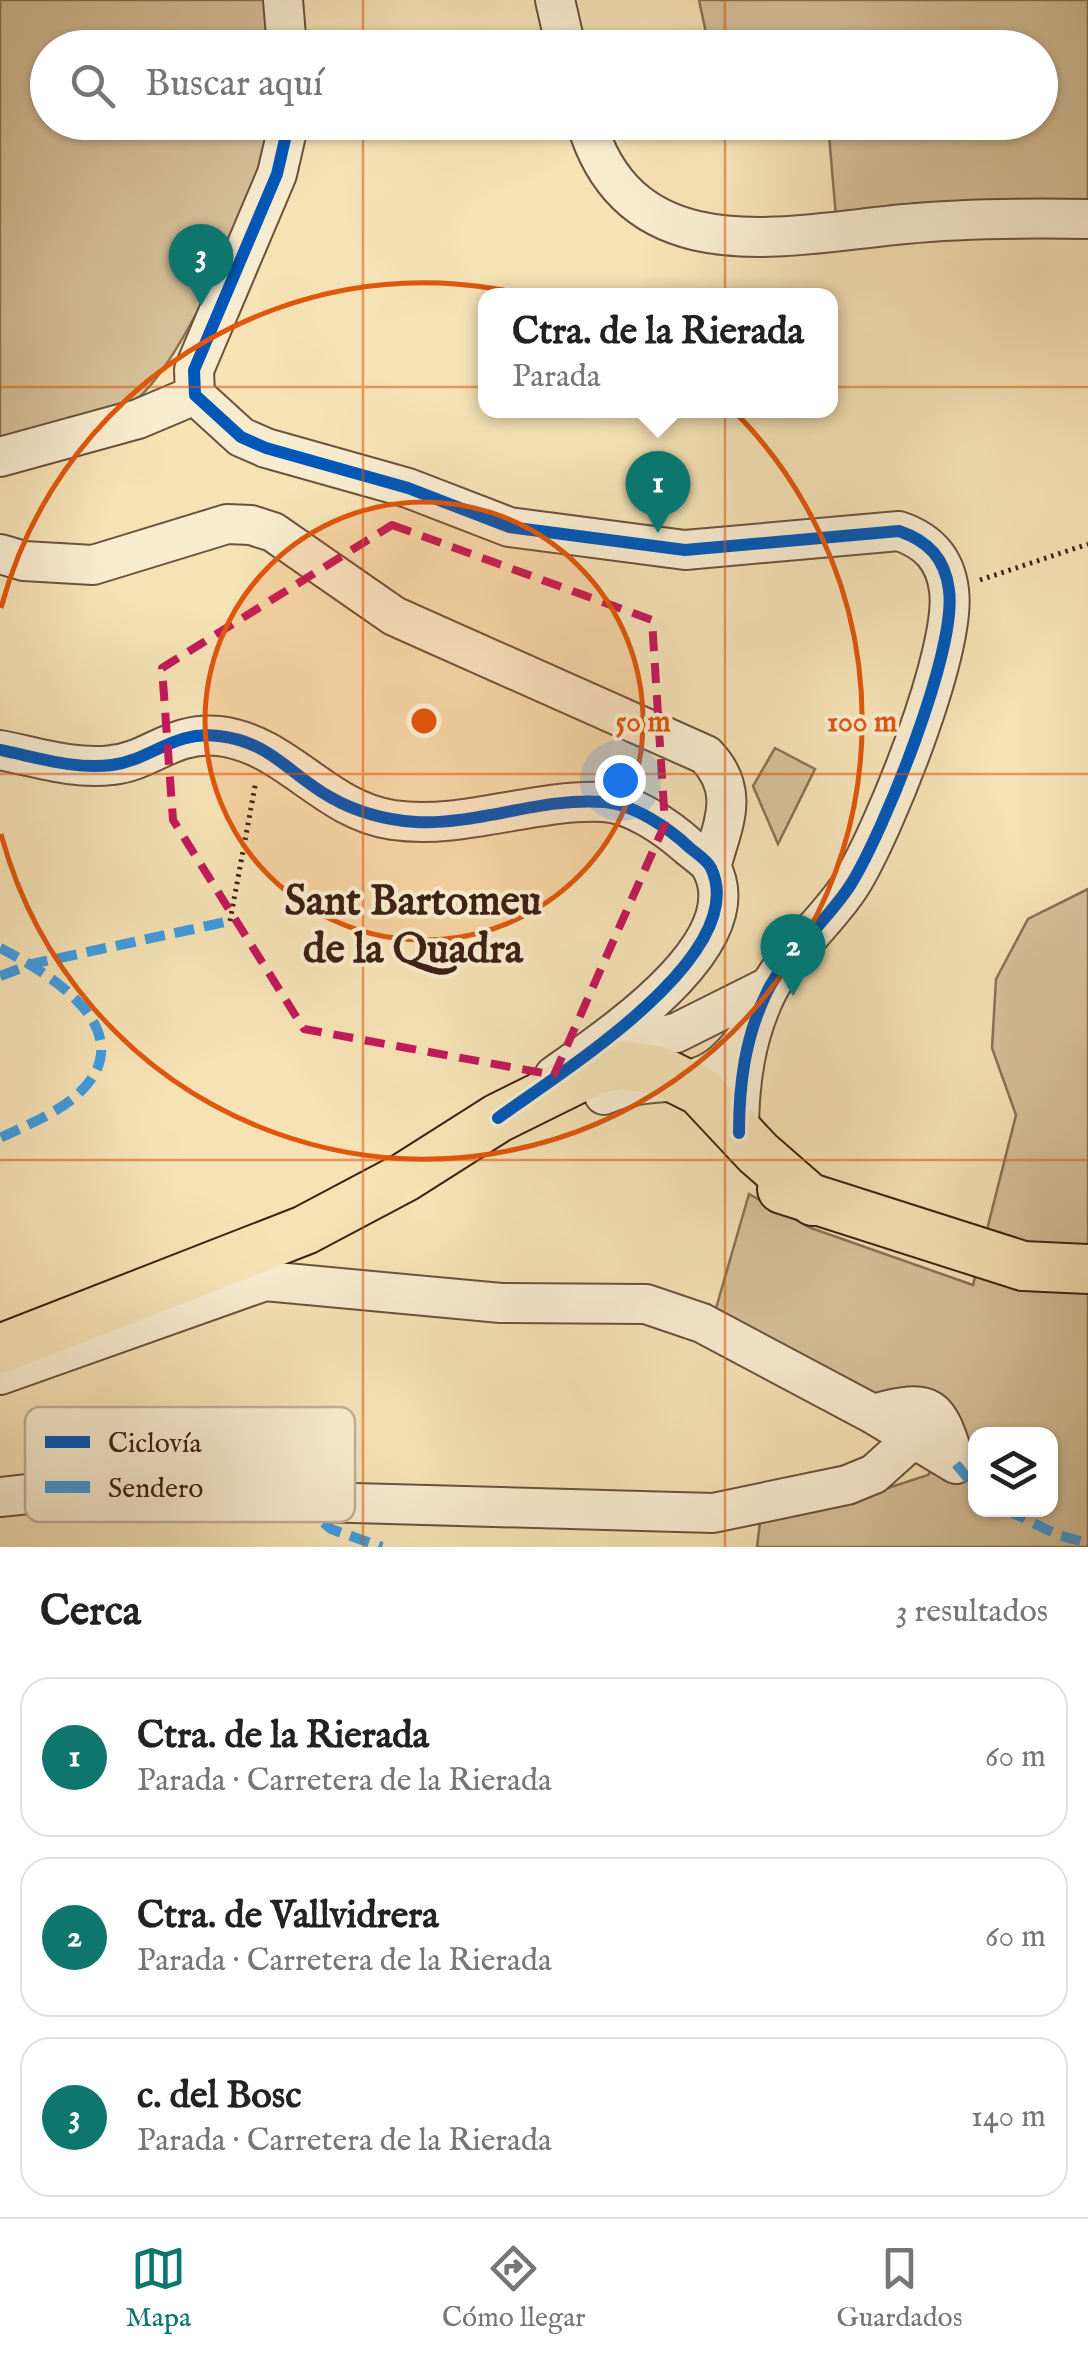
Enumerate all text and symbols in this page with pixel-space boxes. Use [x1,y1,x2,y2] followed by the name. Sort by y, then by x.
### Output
[30,30,1058,140] search box
[65,58,120,113] icon: search
[145,61,323,109] text: Buscar aquí
[168,224,234,306] pin: 3
[478,288,838,418] popup
[512,309,804,357] text: Ctra. de la Rierada
[512,357,601,398] text: Parada
[626,450,690,533] pin: 1
[406,703,442,739] centre of rings
[615,704,671,742] text: 50 m
[827,704,897,742] text: 100 m
[595,755,646,806] your location
[284,876,542,977] district label: Sant Bartomeu de la Quadra
[760,914,826,996] pin: 2
[25,1407,355,1522] legend
[108,1427,203,1462] text: Ciclovía
[968,1427,1058,1517] map controls
[968,1427,1058,1517] button: layers
[108,1472,203,1507] text: Sendero
[40,1586,141,1639] text: Cerca
[896,1592,1048,1633] text: 3 resultados
[137,1713,429,1761] text: Ctra. de la Rierada
[69,1737,80,1778] text: 1
[985,1737,1046,1778] text: 60 m
[137,1761,552,1802] text: Parada · Carretera de la Rierada
[137,1893,439,1941] text: Ctra. de Vallvidrera
[67,1917,82,1958] text: 2
[985,1917,1046,1958] text: 60 m
[137,1941,552,1982] text: Parada · Carretera de la Rierada
[137,2073,301,2121] text: c. del Bosc
[69,2097,80,2138] text: 3
[971,2097,1046,2138] text: 140 m
[137,2121,552,2162] text: Parada · Carretera de la Rierada
[125,2241,191,2336] tab: Mapa
[442,2241,586,2336] tab: Cómo llegar
[836,2241,963,2336] tab: Guardados

